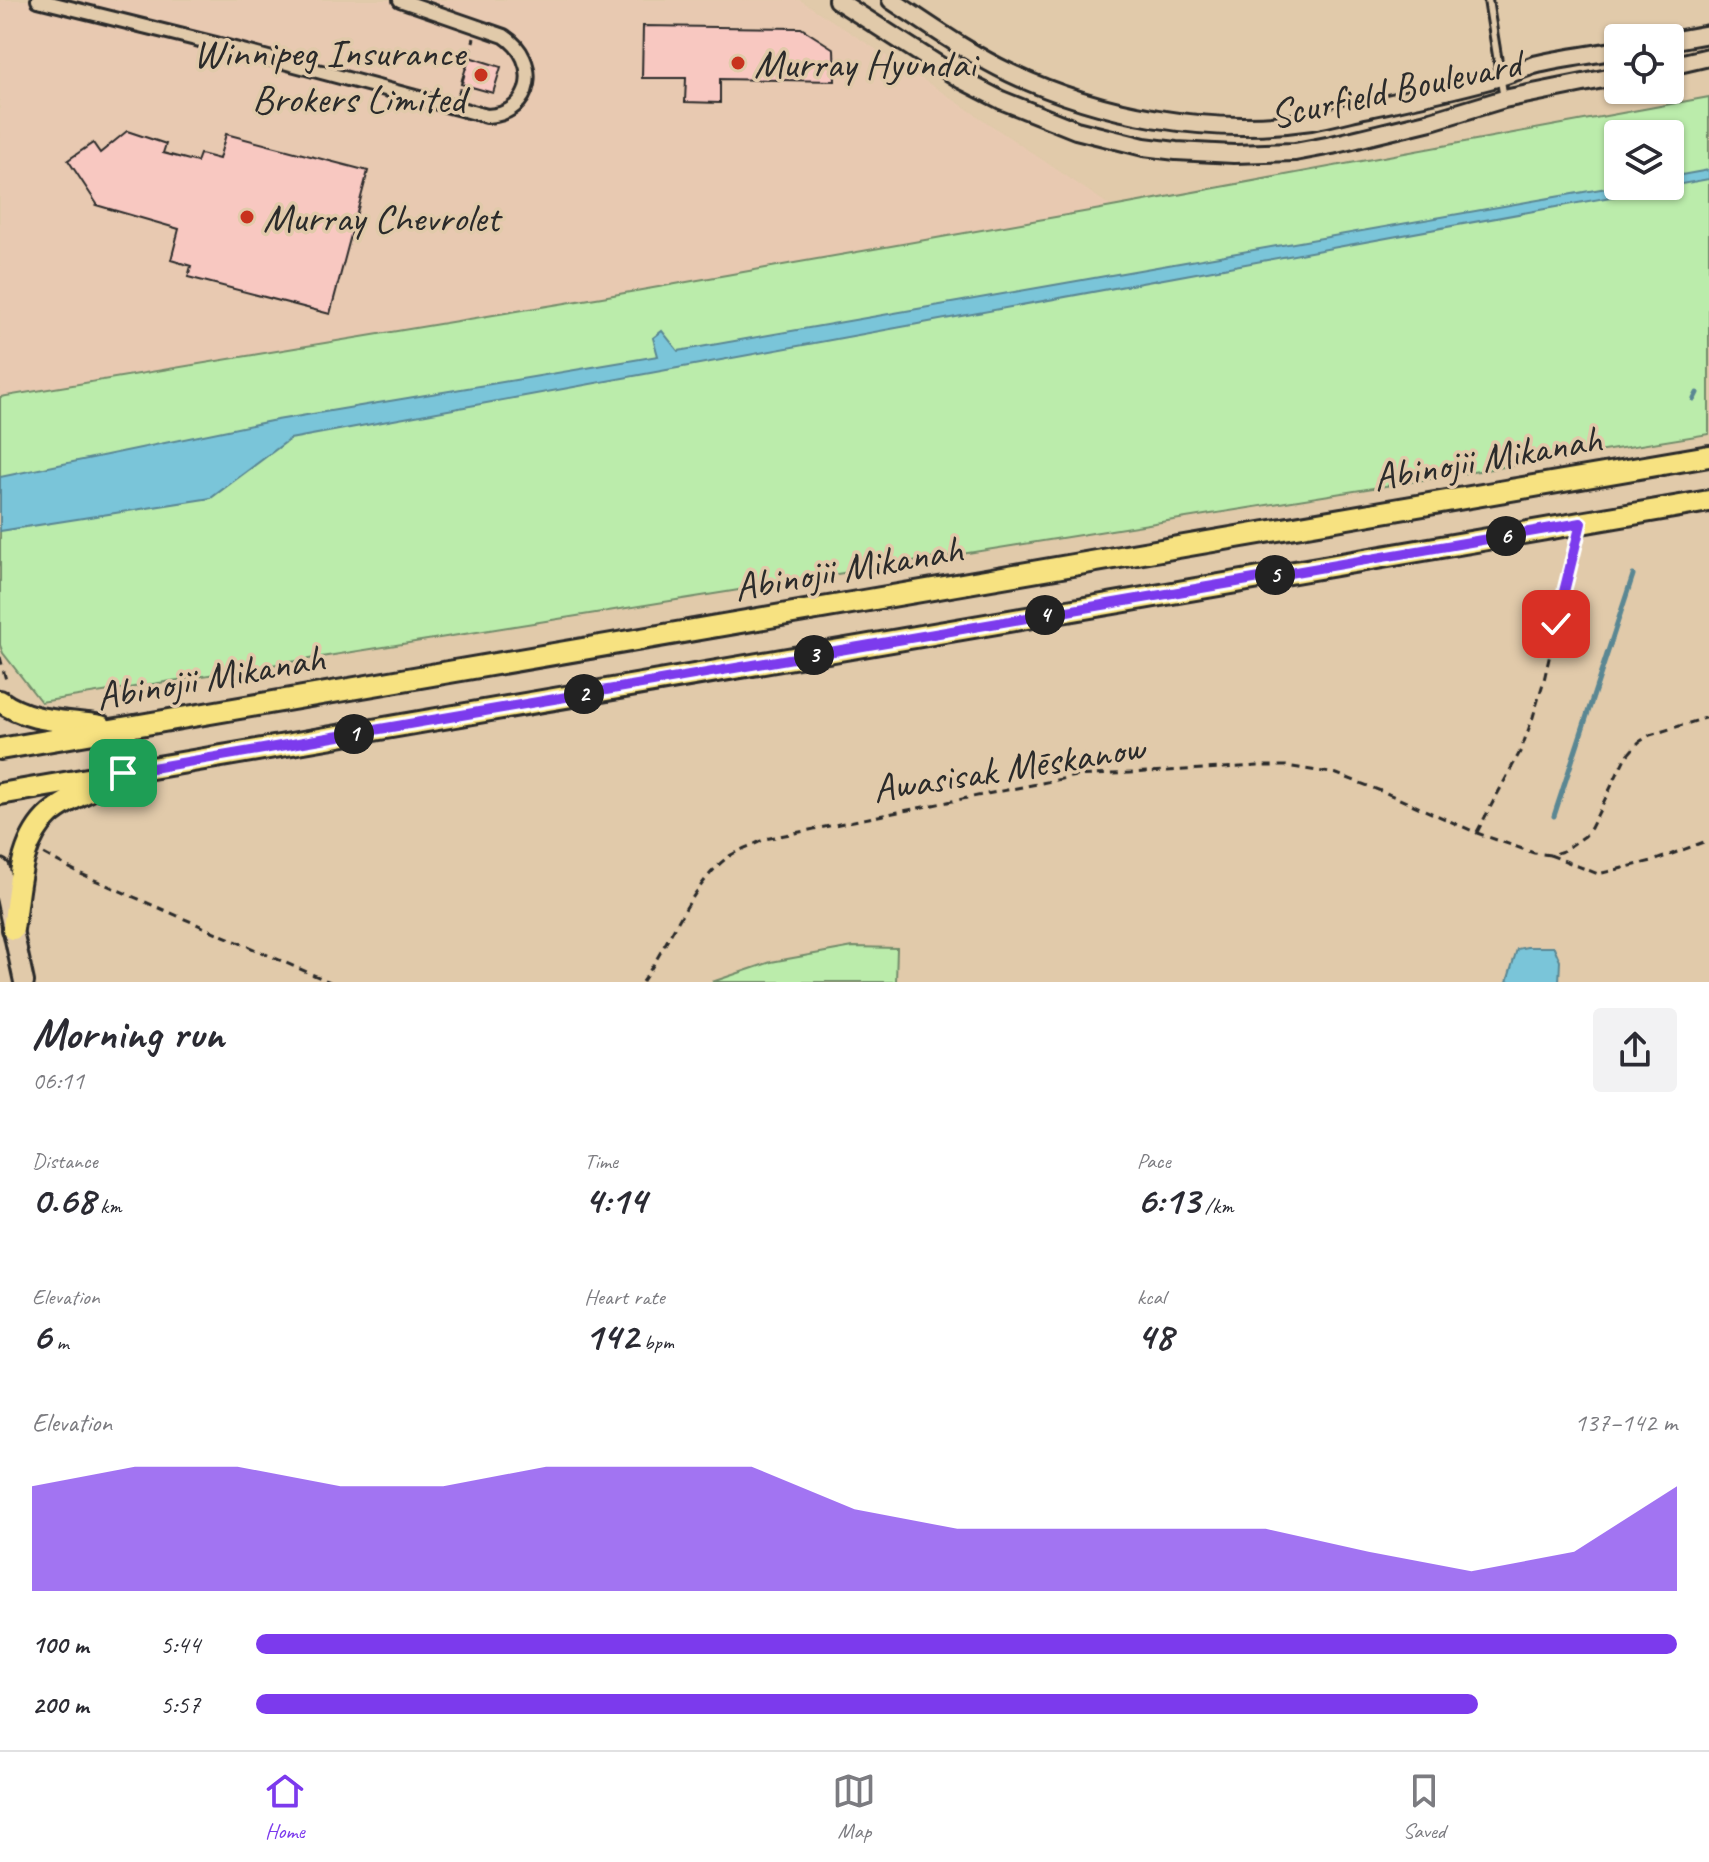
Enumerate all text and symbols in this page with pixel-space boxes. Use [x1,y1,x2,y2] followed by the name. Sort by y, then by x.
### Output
[1604,24,1684,200] map controls
[1604,24,1684,104] button: locate
[193,28,471,124] place label: Winnipeg Insurance Brokers Limited
[1265,37,1531,140] street label: Scurfield Boulevard
[754,39,980,89] place label: Murray Hyundai
[729,54,747,72] marker: Murray Hyundai
[472,66,490,84] marker: Winnipeg Insurance Brokers Limited
[1604,120,1684,200] button: layers
[263,193,503,243] place label: Murray Chevrolet
[238,208,256,226] marker: Murray Chevrolet
[1369,413,1606,503] street label: Abinojii Mikanah
[1486,516,1526,556] pin: 6
[1501,522,1511,550] text: 6
[730,523,967,613] street label: Abinojii Mikanah
[1255,555,1295,595] pin: 5
[1270,561,1280,589] text: 5
[1522,590,1590,658] pin
[1025,595,1065,635] pin: 4
[1040,601,1050,629] text: 4
[1534,602,1578,646] icon: check
[92,632,329,722] street label: Abinojii Mikanah
[794,635,834,675] pin: 3
[809,641,819,669] text: 3
[564,674,604,714] pin: 2
[579,680,589,708] text: 2
[334,714,374,754] pin: 1
[349,720,359,748] text: 1
[869,721,1151,814] street label: Awasisak Mēskanow
[89,739,157,807] pin
[101,751,145,795] icon: arrive
[32,1006,224,1061] text: Morning run
[1593,1008,1677,1092] button: share
[32,1064,84,1097] text: 06:11
[32,1147,98,1175] text: Distance
[584,1147,618,1175] text: Time
[1137,1147,1171,1175] text: Pace
[32,1175,95,1225] text: 0.68
[584,1175,646,1225] text: 4:14
[1137,1175,1199,1225] text: 6:13
[95,1192,122,1220] text: km
[1199,1192,1234,1220] text: /km
[32,1283,100,1311] text: Elevation
[584,1283,665,1311] text: Heart rate
[1137,1283,1166,1311] text: kcal
[32,1311,51,1361] text: 6
[584,1311,638,1361] text: 142
[1137,1311,1173,1361] text: 48
[51,1328,69,1356] text: m
[638,1328,674,1356] text: bpm
[32,1406,112,1439] text: Elevation
[1574,1406,1677,1439] text: 137–142 m
[32,1628,88,1661] text: 100 m
[160,1628,200,1661] text: 5:44
[32,1688,88,1721] text: 200 m
[160,1688,200,1721] text: 5:57
[263,1769,307,1845] tab: Home
[832,1769,876,1845] tab: Map
[1402,1769,1446,1845] tab: Saved

